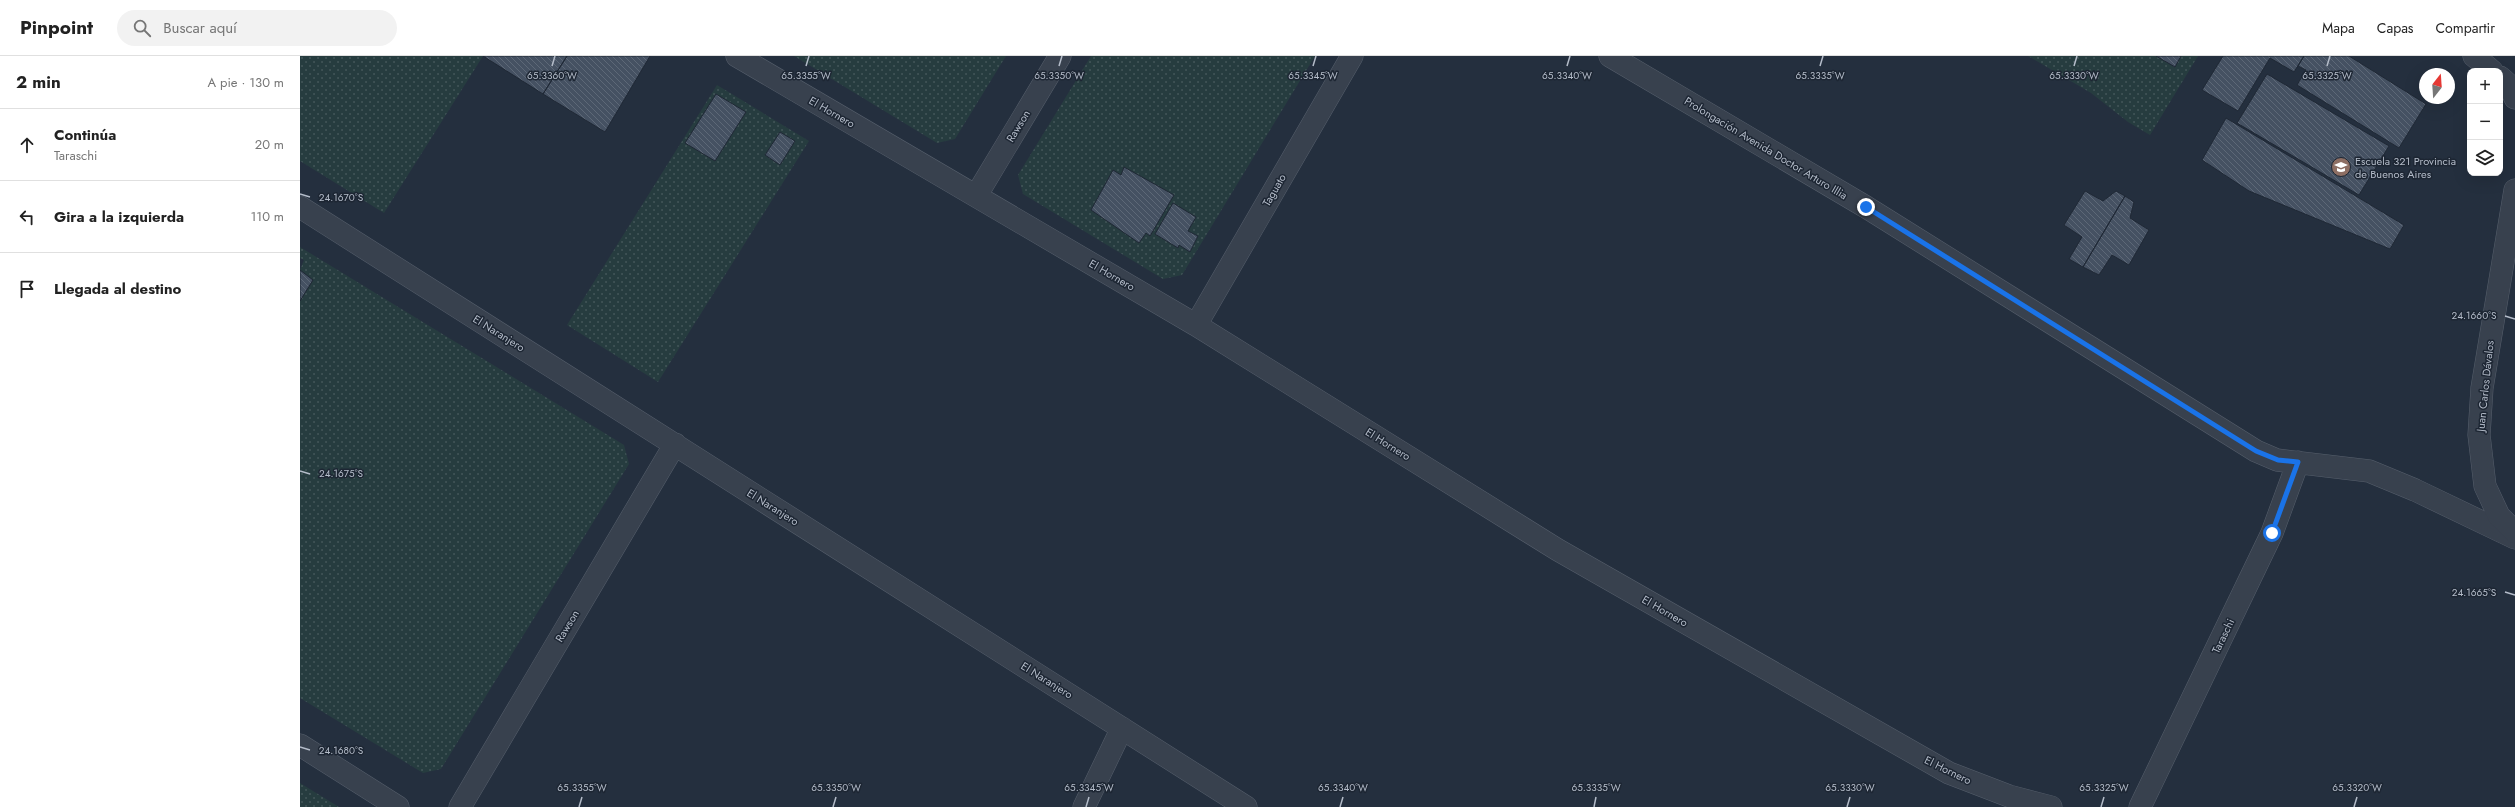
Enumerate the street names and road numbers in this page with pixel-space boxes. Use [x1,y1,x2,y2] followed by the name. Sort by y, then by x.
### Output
[806,92,858,132] street label: El Hornero
[1681,93,1851,203] street label: Prolongación Avenida Doctor Arturo Illia
[1002,107,1034,145] street label: Rawson
[1258,171,1290,209] street label: Taguato
[1086,255,1138,295] street label: El Hornero
[470,311,528,355] street label: El Naranjero
[2472,339,2498,434] street label: Juan Carlos Dávalos
[1362,424,1414,464] street label: El Hornero
[744,485,802,529] street label: El Naranjero
[1639,591,1691,631] street label: El Hornero
[551,607,583,645] street label: Rawson
[2208,616,2238,656] street label: Taraschi
[1018,658,1076,702] street label: El Naranjero
[1922,752,1974,788] street label: El Hornero

